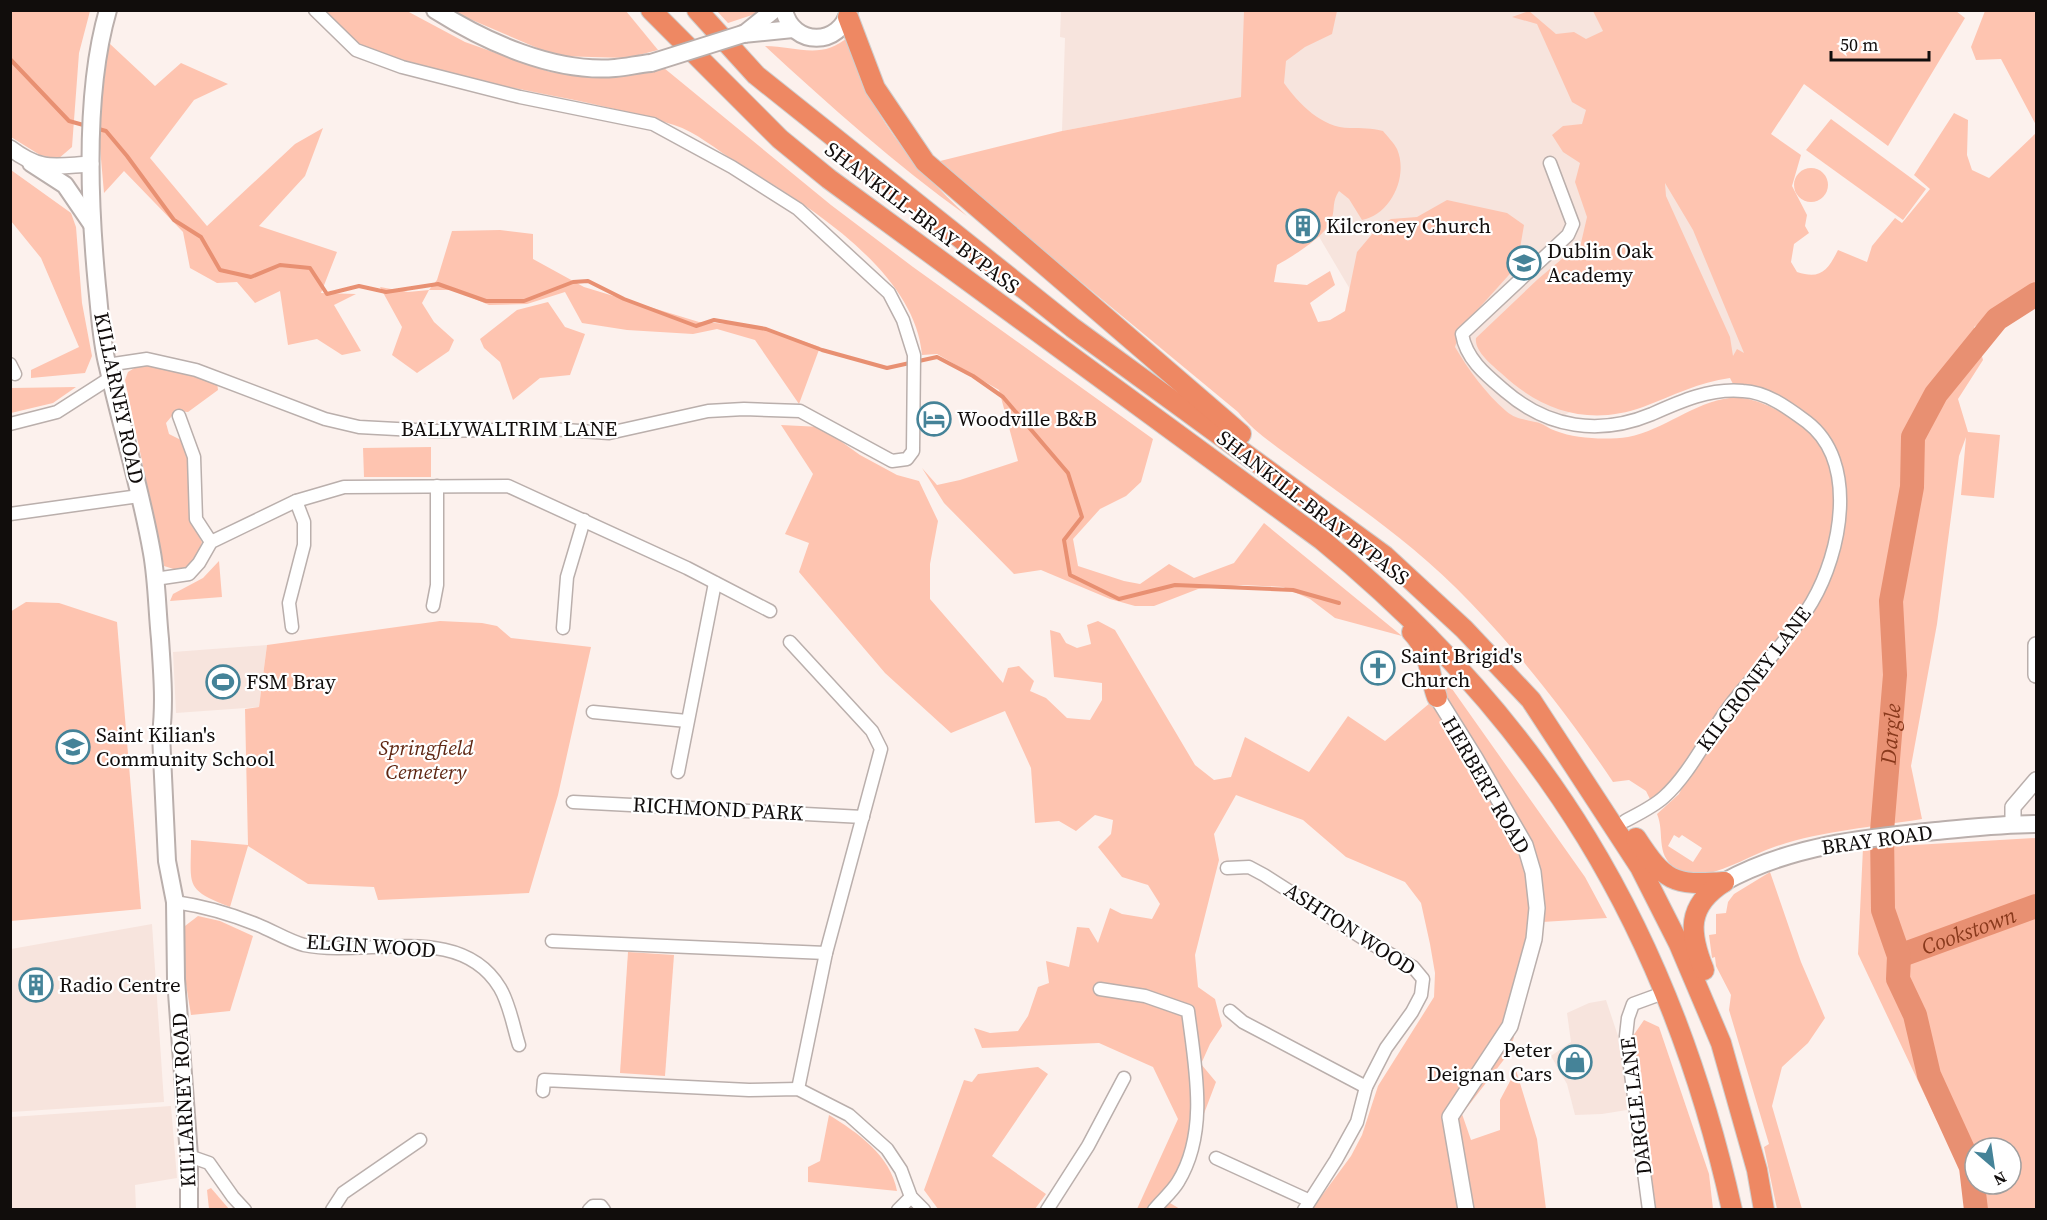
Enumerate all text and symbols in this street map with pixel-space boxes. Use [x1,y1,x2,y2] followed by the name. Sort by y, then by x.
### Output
[1831,24,1928,62] scale bar
[1840,32,1878,57] text: 50 m
[819,135,1026,301] street label: SHANKILL-BRAY BYPASS
[1285,208,1321,244] building icon: Kilcroney Church
[1326,211,1491,240] place label: Kilcroney Church
[1547,236,1654,289] place label: Dublin Oak Academy
[1506,245,1542,281] school or university icon: Dublin Oak Academy
[87,309,152,486] street label: KILLARNEY ROAD
[916,401,952,437] hotel icon: Woodville B&B
[957,404,1097,433] place label: Woodville B&B
[401,414,617,443] street label: BALLYWALTRIM LANE
[1211,423,1416,592] street label: SHANKILL-BRAY BYPASS
[1690,600,1818,757] street label: KILCRONEY LANE
[1401,641,1522,694] place label: Saint Brigid's Church
[1360,650,1396,686] church icon: Saint Brigid's Church
[205,664,241,700] sports icon: FSM Bray
[246,667,336,696] place label: FSM Bray
[1873,702,1908,766] water label: Dargle
[1435,711,1538,859] street label: HERBERT ROAD
[96,720,275,773] place label: Saint Kilian's Community School
[55,729,91,765] school or university icon: Saint Kilian's Community School
[379,733,473,786] park label: Springfield Cemetery
[632,790,804,827] street label: RICHMOND PARK
[1819,817,1934,862] street label: BRAY ROAD
[1279,875,1422,982] street label: ASHTON WOOD
[1917,899,2021,962] water label: Cookstown
[305,927,437,965] street label: ELGIN WOOD
[18,967,54,1003] building icon: Radio Centre
[59,970,181,999] place label: Radio Centre
[164,1012,203,1188] street label: KILLARNEY ROAD
[1427,1035,1552,1088] place label: Peter Deignan Cars
[1613,1036,1658,1177] street label: DARGLE LANE
[1557,1044,1593,1080] shop icon: Peter Deignan Cars
[1963,1136,2023,1196] north arrow
[1990,1167,2011,1192] text: N

